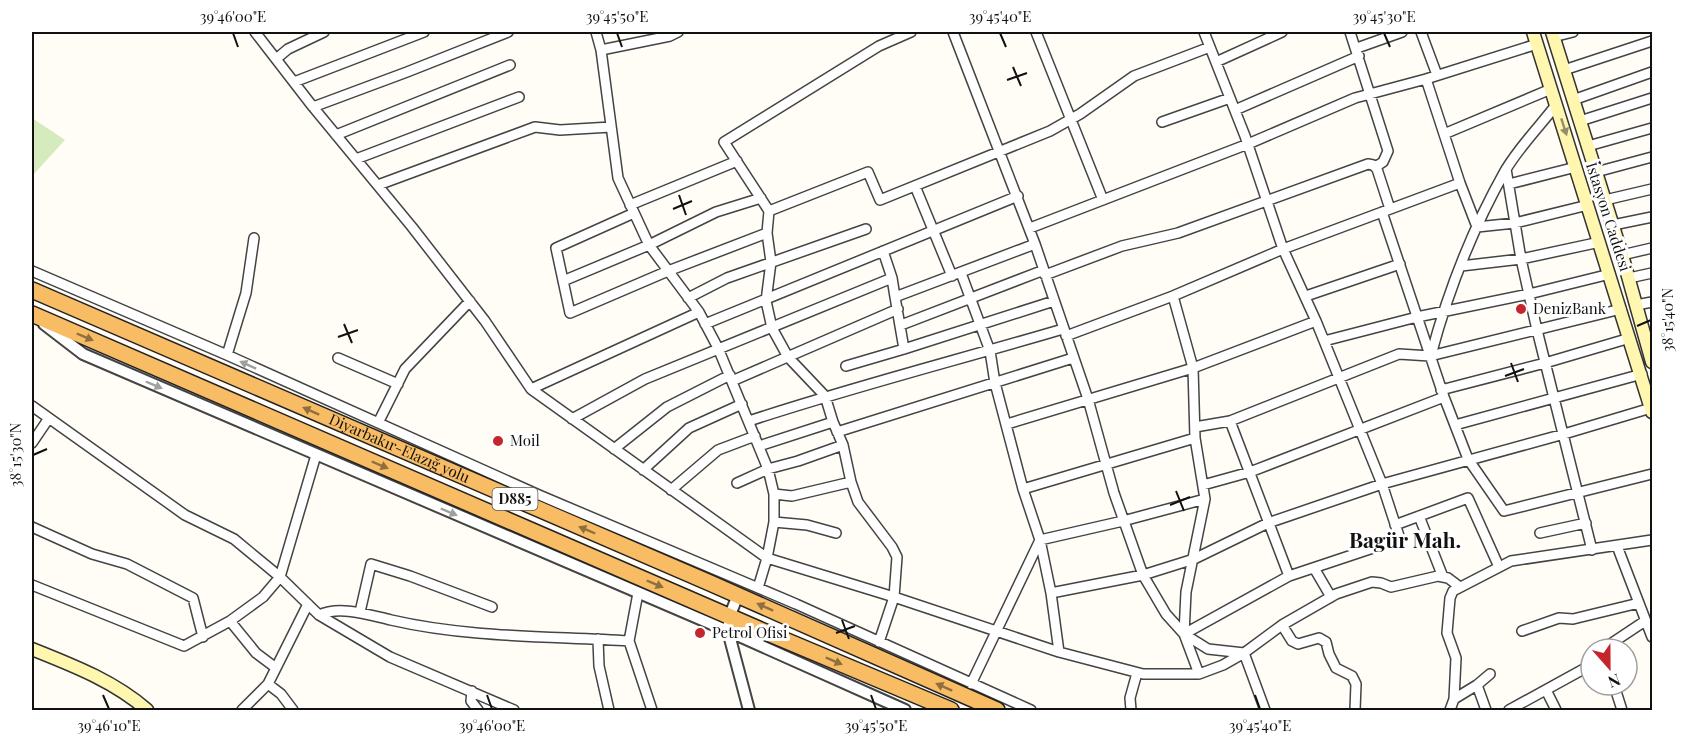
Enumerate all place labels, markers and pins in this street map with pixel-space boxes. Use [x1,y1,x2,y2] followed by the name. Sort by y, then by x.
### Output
[1533,298,1607,318] place label: DenizBank
[1514,302,1528,316] marker: DenizBank
[510,430,540,450] place label: Moil
[491,434,505,448] marker: Moil
[712,622,788,642] place label: Petrol Ofisi
[693,626,707,640] marker: Petrol Ofisi

